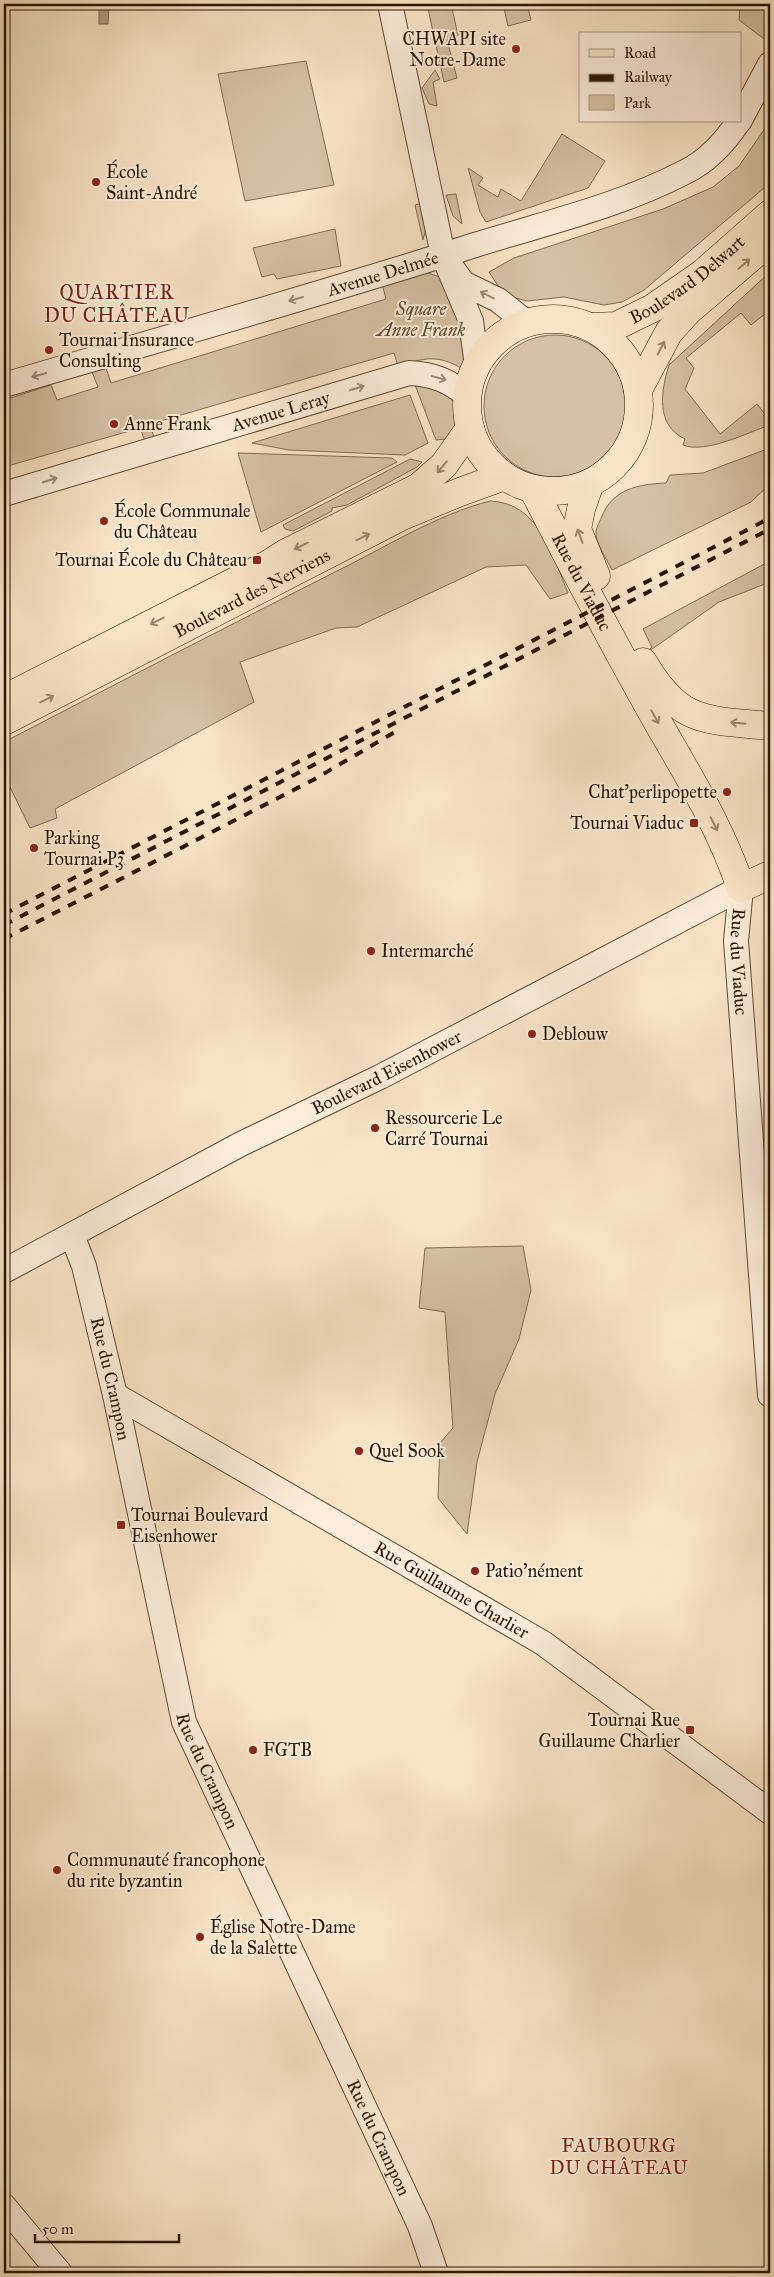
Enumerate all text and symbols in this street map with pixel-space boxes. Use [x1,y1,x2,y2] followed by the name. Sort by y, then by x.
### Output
[403,28,506,71] place label: CHWAPI site Notre-Dame
[579,32,742,122] legend
[510,43,522,55] marker: CHWAPI site Notre-Dame
[624,44,656,62] text: Road
[624,68,673,86] text: Railway
[624,94,651,112] text: Park
[106,159,198,204] place label: École Saint-André
[90,176,102,188] marker: École Saint-André
[626,230,749,329] street label: Boulevard Delwart
[324,246,441,301] street label: Avenue Delmée
[737,258,750,270] one-way arrow
[44,280,190,327] district label: QUARTIER DU CHÂTEAU
[480,290,495,299] one-way arrow
[288,294,304,304] one-way arrow
[375,298,465,341] park label: Square Anne Frank
[59,329,194,373] place label: Tournai Insurance Consulting
[656,340,666,355] one-way arrow
[43,344,55,356] marker: Tournai Insurance Consulting
[32,370,48,380] one-way arrow
[430,374,446,383] one-way arrow
[349,383,365,393] one-way arrow
[228,386,333,437] street label: Avenue Leray
[123,413,211,435] place label: Anne Frank
[108,418,120,430] marker: Anne Frank
[436,461,447,474] one-way arrow
[42,475,58,485] one-way arrow
[114,498,251,543] place label: École Communale du Château
[98,515,110,527] marker: École Communale du Château
[575,529,584,544] one-way arrow
[547,530,617,635] street label: Rue du Viaduc
[355,532,370,541] one-way arrow
[294,542,309,551] one-way arrow
[170,544,334,643] street label: Boulevard des Nerviens
[55,547,247,571] place label: Tournai École du Château
[251,554,263,566] marker: Tournai École du Château
[150,617,165,626] one-way arrow
[40,694,55,704] one-way arrow
[650,710,660,725] one-way arrow
[730,718,746,728] one-way arrow
[588,781,717,803] place label: Chat'perlipopette
[721,786,733,798] marker: Chat'perlipopette
[570,812,684,834] place label: Tournai Viaduc
[709,816,719,831] one-way arrow
[688,817,700,829] marker: Tournai Viaduc
[44,827,124,870] place label: Parking Tournai P3
[28,842,40,854] marker: Parking Tournai P3
[725,907,753,1016] street label: Rue du Viaduc
[381,940,474,962] place label: Intermarché
[365,945,377,957] marker: Intermarché
[542,1023,608,1045] place label: Deblouw
[308,1025,466,1119] street label: Boulevard Eisenhower
[526,1028,538,1040] marker: Deblouw
[385,1107,503,1150] place label: Ressourcerie Le Carré Tournai
[369,1122,381,1134] marker: Ressourcerie Le Carré Tournai
[86,1315,135,1443] street label: Rue du Crampon
[369,1440,445,1462] place label: Quel Sook
[353,1445,365,1457] marker: Quel Sook
[131,1504,268,1547] place label: Tournai Boulevard Eisenhower
[115,1519,127,1531] marker: Tournai Boulevard Eisenhower
[370,1537,533,1644] street label: Rue Guillaume Charlier
[485,1560,584,1582] place label: Patio'nément
[469,1565,481,1577] marker: Patio'nément
[538,1709,680,1752] place label: Tournai Rue Guillaume Charlier
[171,1711,244,1833] street label: Rue du Crampon
[684,1724,696,1736] marker: Tournai Rue Guillaume Charlier
[263,1739,312,1761] place label: FGTB
[247,1744,259,1756] marker: FGTB
[67,1849,265,1892] place label: Communauté francophone du rite byzantin
[51,1864,63,1876] marker: Communauté francophone du rite byzantin
[210,1914,355,1959] place label: Église Notre-Dame de la Salette
[194,1931,206,1943] marker: Église Notre-Dame de la Salette
[342,2076,415,2199] street label: Rue du Crampon
[549,2134,689,2179] district label: FAUBOURG DU CHÂTEAU
[35,2212,179,2244] scale bar
[42,2220,74,2238] text: 50 m

